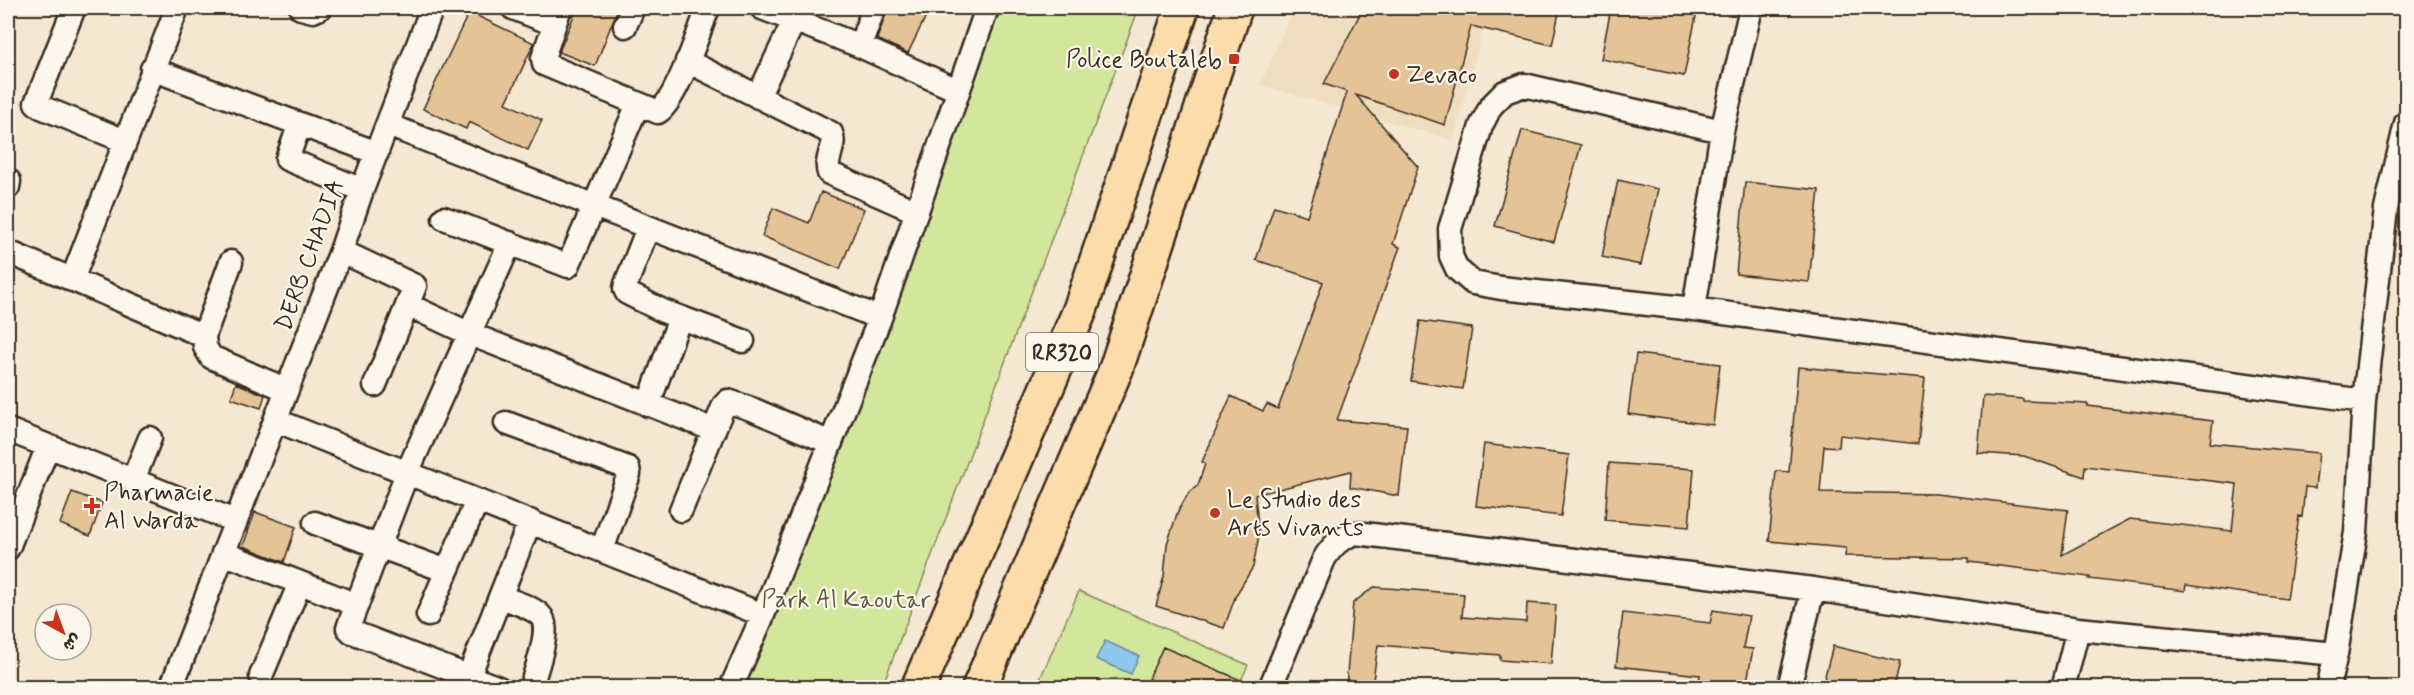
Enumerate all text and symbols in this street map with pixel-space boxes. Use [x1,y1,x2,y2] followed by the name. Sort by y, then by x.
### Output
[1066,45,1222,76] place label: Police Boutaleb
[1227,52,1241,66] marker: Police Boutaleb
[1406,60,1477,91] place label: Zevaco
[1387,67,1401,81] marker: Zevaco
[269,175,352,336] street label: DERB CHADIA
[1026,333,1098,371] road number: RR320
[104,478,214,537] place label: Pharmacie Al Warda
[1227,485,1364,544] place label: Le Studio des Arts Vivants
[85,499,99,513] marker: Pharmacie Al Warda
[1208,506,1222,520] marker: Le Studio des Arts Vivants
[762,585,931,616] park label: Park Al Kaoutar
[33,602,93,662] north arrow
[58,628,85,656] text: ش

